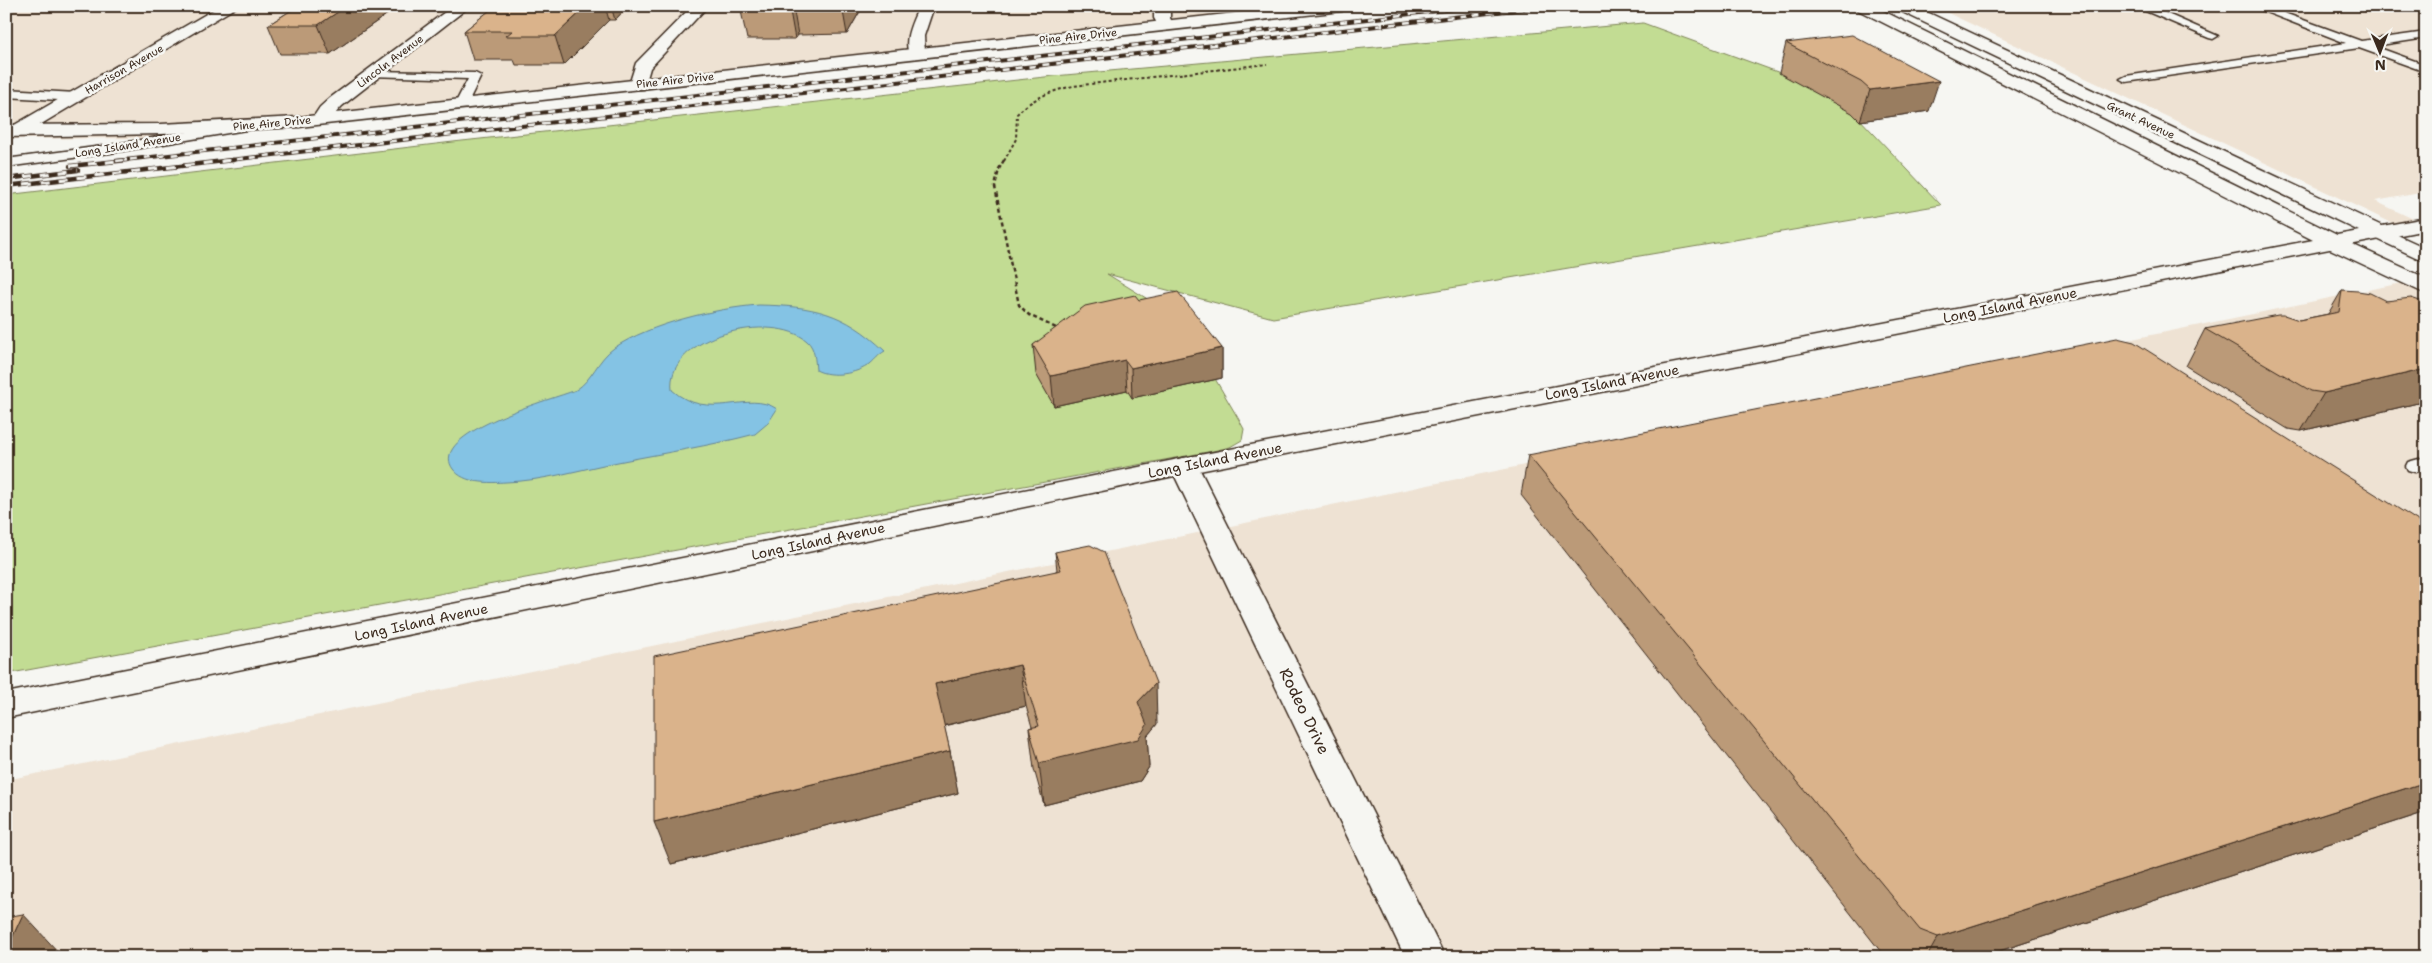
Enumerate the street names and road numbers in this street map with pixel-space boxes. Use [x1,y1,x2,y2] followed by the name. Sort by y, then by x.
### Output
[1038,25,1118,48] street label: Pine Aire Drive
[354,31,427,91] street label: Lincoln Avenue
[82,41,166,98] street label: Harrison Avenue
[635,69,715,92] street label: Pine Aire Drive
[2104,98,2177,143] street label: Grant Avenue
[232,113,312,134] street label: Pine Aire Drive
[74,130,182,161] street label: Long Island Avenue
[1941,283,2079,327] street label: Long Island Avenue
[1543,360,1681,404] street label: Long Island Avenue
[1146,438,1284,482] street label: Long Island Avenue
[750,518,887,564] street label: Long Island Avenue
[353,599,490,645] street label: Long Island Avenue
[1275,665,1334,758] street label: Rodeo Drive

